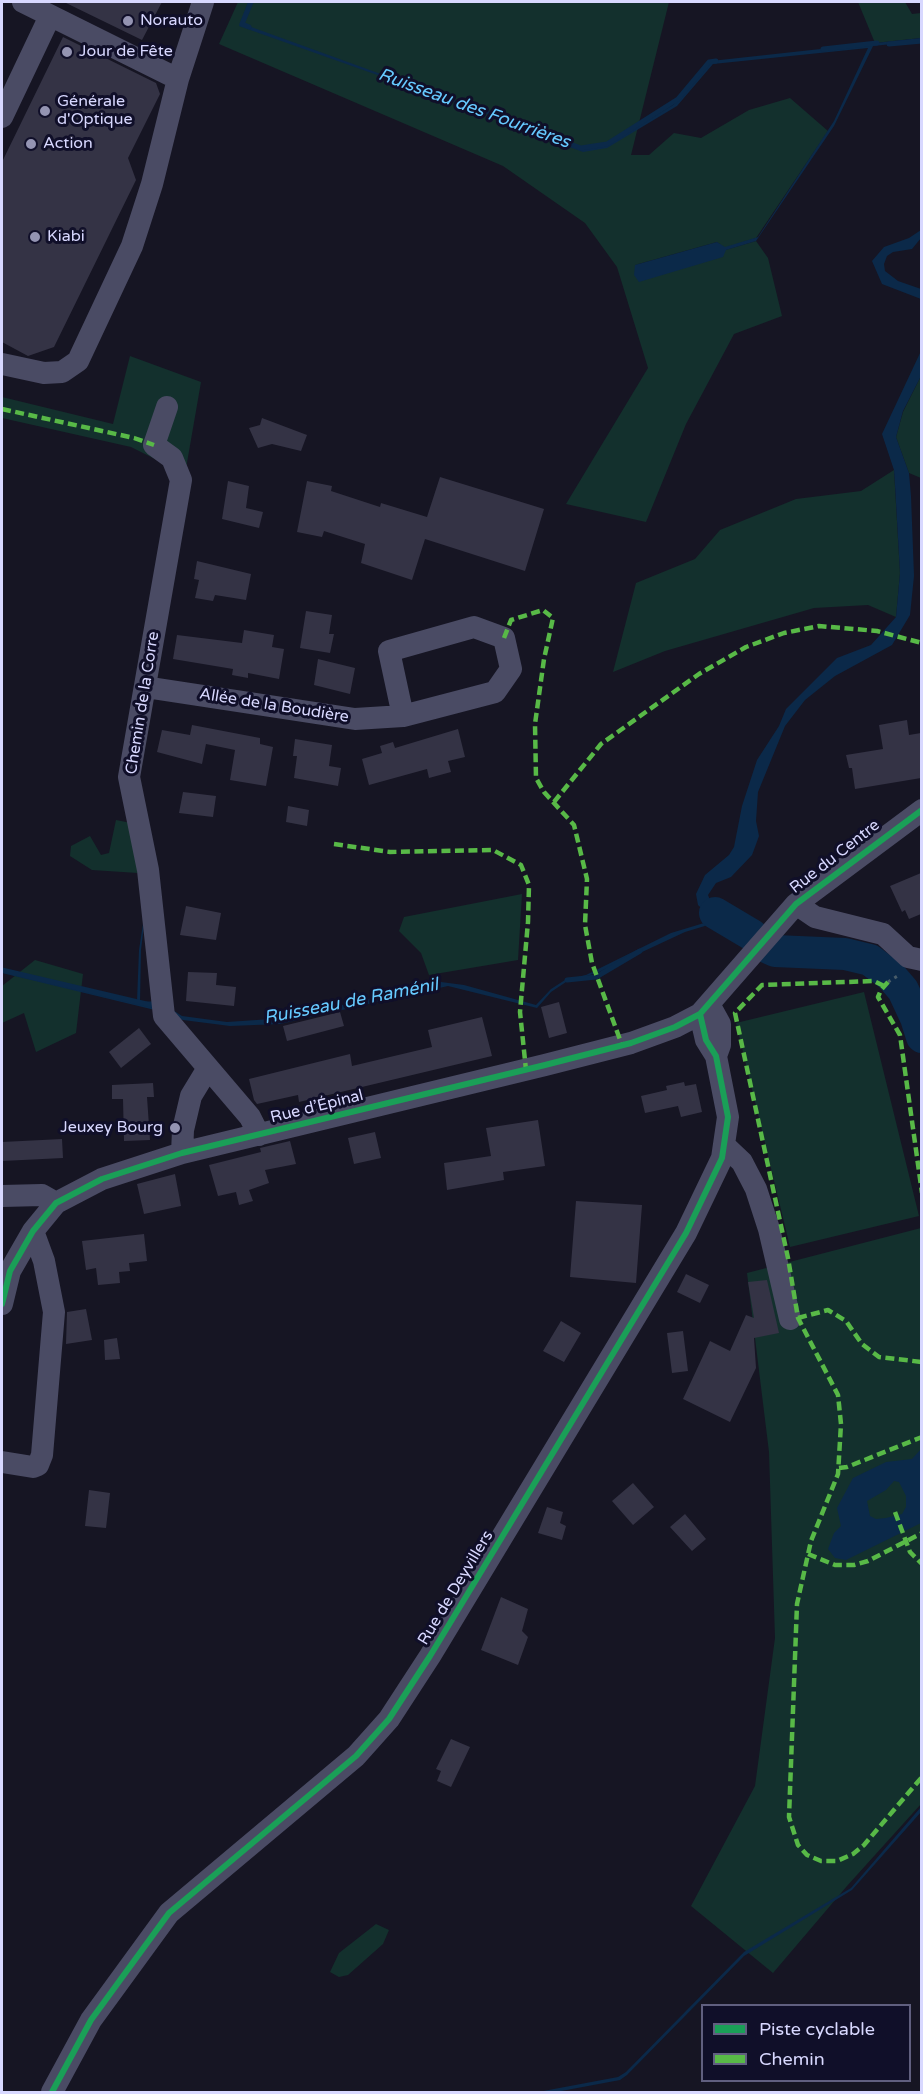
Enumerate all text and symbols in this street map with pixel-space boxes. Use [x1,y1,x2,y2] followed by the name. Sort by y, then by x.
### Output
[140,11,203,31] place label: Norauto
[121,14,135,28] marker: Norauto
[79,42,173,62] place label: Jour de Fête
[60,45,74,59] marker: Jour de Fête
[375,64,573,154] water label: Ruisseau des Fourrières
[57,92,133,130] place label: Générale d'Optique
[38,104,52,118] marker: Générale d'Optique
[43,134,93,154] place label: Action
[24,137,38,151] marker: Action
[47,227,85,247] place label: Kiabi
[28,230,42,244] marker: Kiabi
[122,630,164,776] street label: Chemin de la Corre
[198,685,350,727] street label: Allée de la Boudière
[786,816,884,898] street label: Rue du Centre
[262,974,440,1030] water label: Ruisseau de Raménil
[269,1086,365,1128] street label: Rue d’Épinal
[60,1118,163,1138] place label: Jeuxey Bourg
[168,1121,182,1135] marker: Jeuxey Bourg
[414,1527,498,1649] street label: Rue de Deyvillers
[701,2004,911,2082] legend
[759,2018,875,2040] text: Piste cyclable
[759,2048,825,2070] text: Chemin

